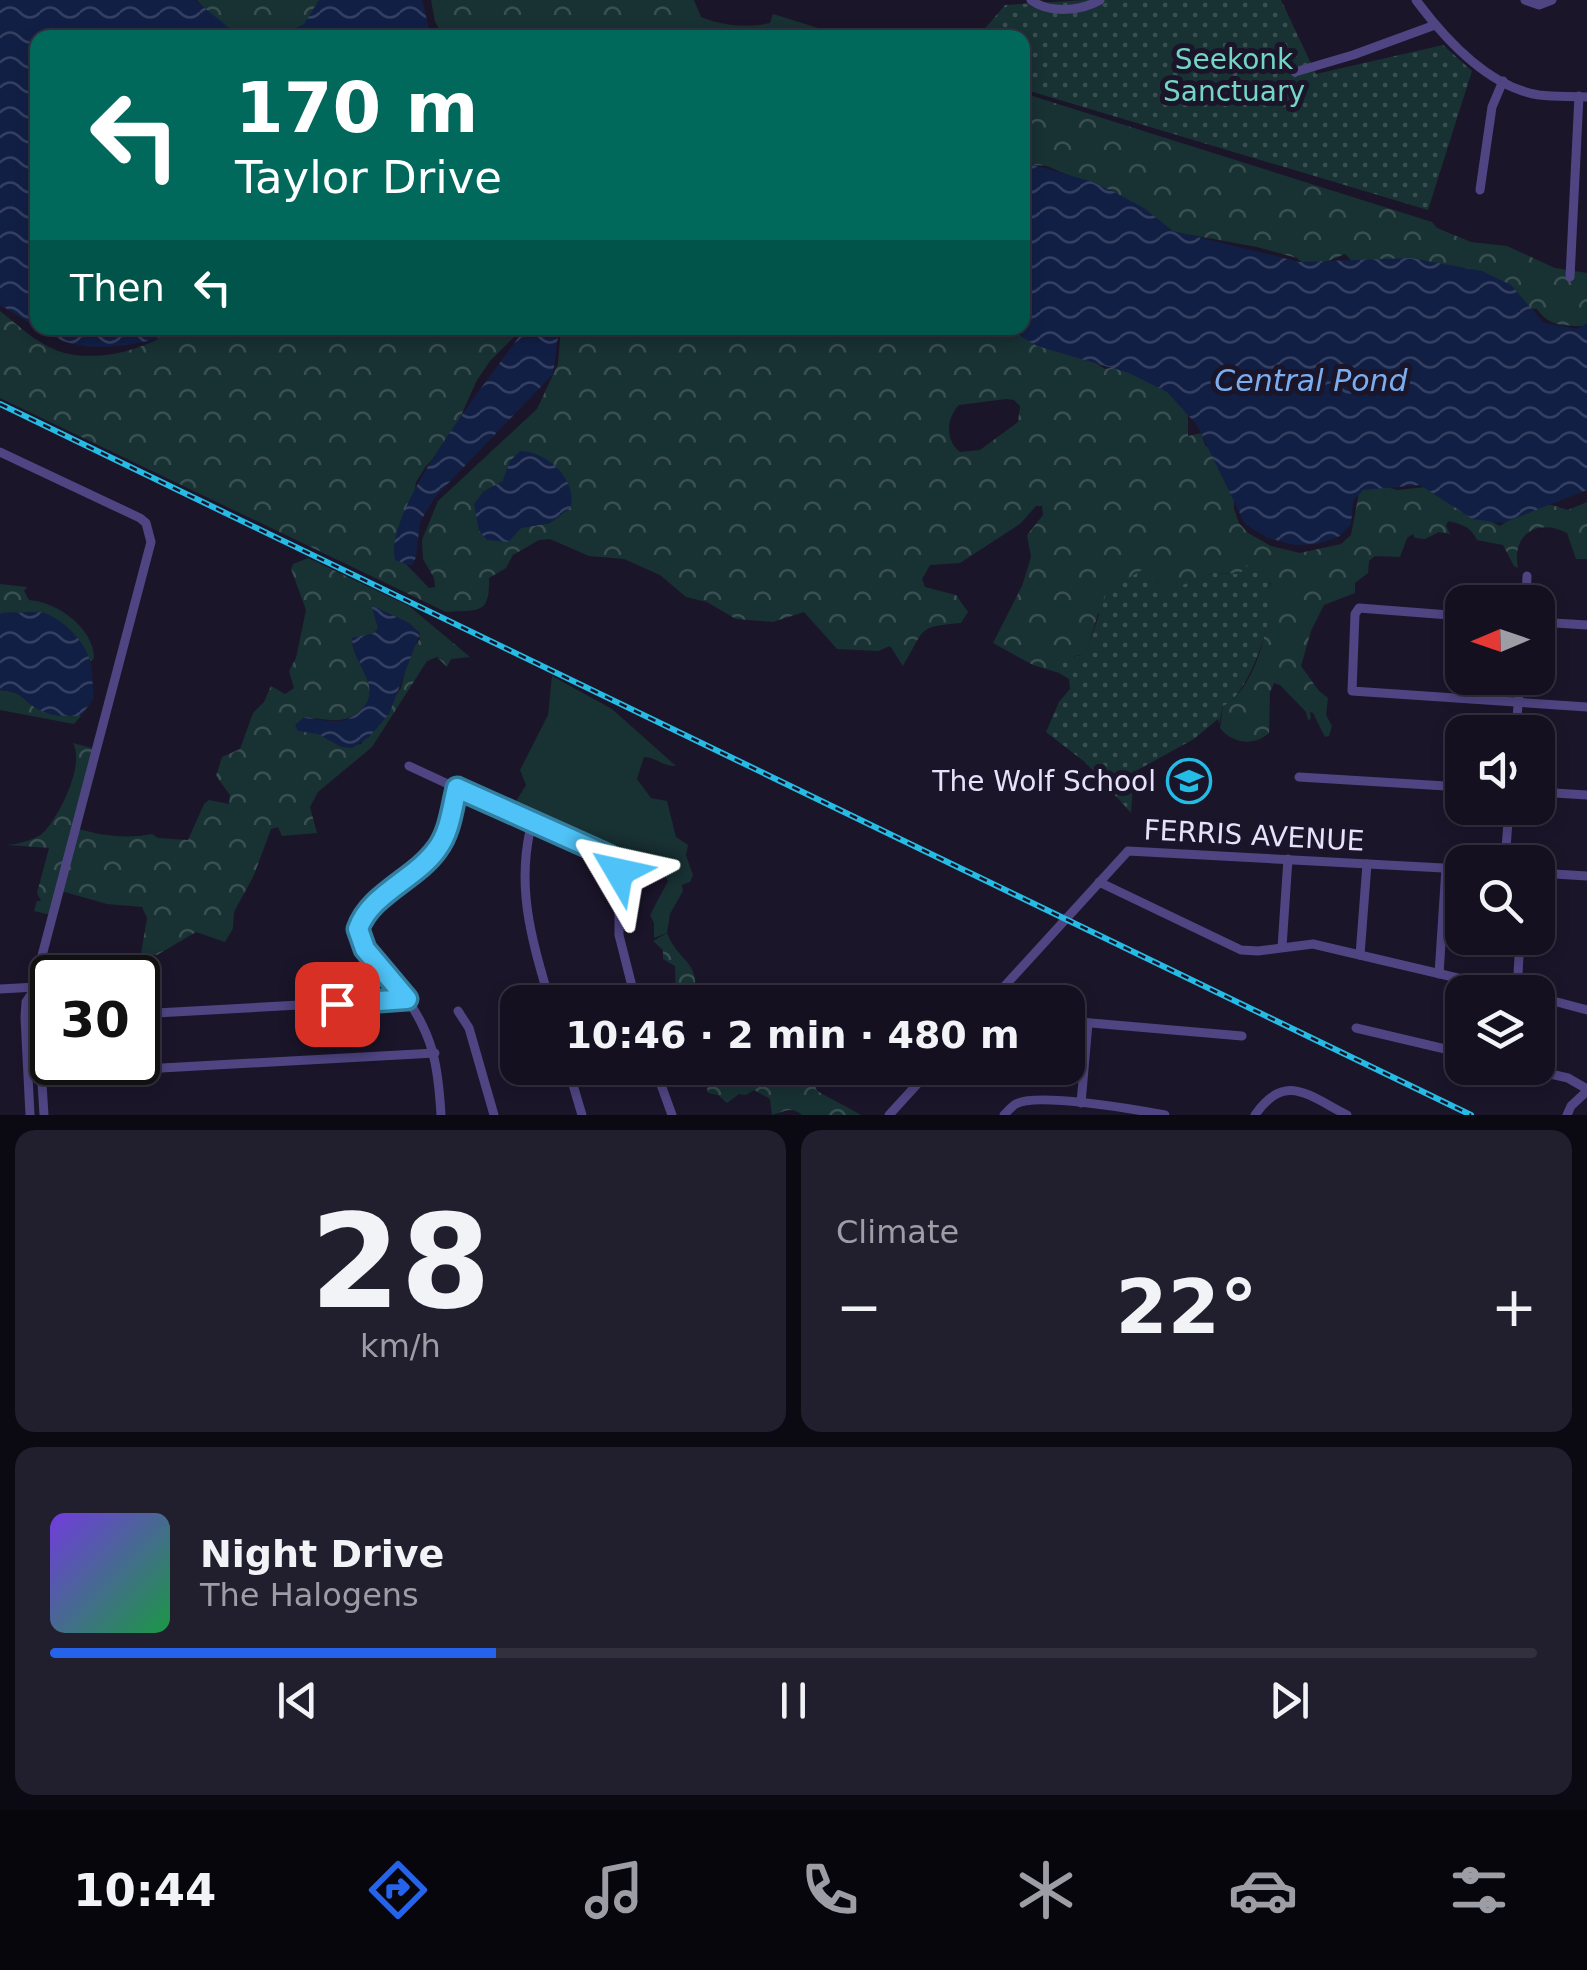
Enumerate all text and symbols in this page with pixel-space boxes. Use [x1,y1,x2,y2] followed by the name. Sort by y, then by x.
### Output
[1163,43,1305,108] park label: Seekonk Sanctuary
[235,67,478,149] text: 170 m
[70,70,200,200] icon: left
[235,151,502,204] text: Taylor Drive
[185,260,240,315] icon: left
[70,266,165,310] text: Then
[1214,363,1409,398] water label: Central Pond
[1445,585,1555,695] north arrow
[1445,585,1555,1085] map controls
[1445,715,1555,825] button: sound
[1166,758,1212,804] school or university icon: The Wolf School
[931,765,1156,798] place label: The Wolf School
[1143,813,1365,858] street label: FERRIS AVENUE
[567,820,671,924] position arrow
[1445,845,1555,955] button: search
[30,955,160,1085] speed limit sign: 30
[295,962,380,1047] pin
[1445,975,1555,1085] button: layers
[310,977,365,1032] icon: arrive
[565,1013,1020,1057] text: 10:46 · 2 min · 480 m
[310,1186,491,1338] text: 28
[836,1213,959,1251] text: Climate
[1116,1263,1257,1351] text: 22°
[836,1275,882,1339] text: −
[1491,1275,1537,1339] text: +
[360,1327,441,1365] text: km/h
[200,1532,444,1576] text: Night Drive
[200,1576,419,1614] text: The Halogens
[270,1673,325,1728] icon: previous
[766,1673,821,1728] icon: pause
[1262,1673,1317,1728] icon: next
[363,1855,433,1925] icon: directions
[579,1855,649,1925] icon: music
[795,1855,865,1925] icon: phone
[1011,1855,1081,1925] icon: climate
[1228,1855,1298,1925] icon: car
[1444,1855,1514,1925] icon: filters
[73,1864,216,1917] text: 10:44

